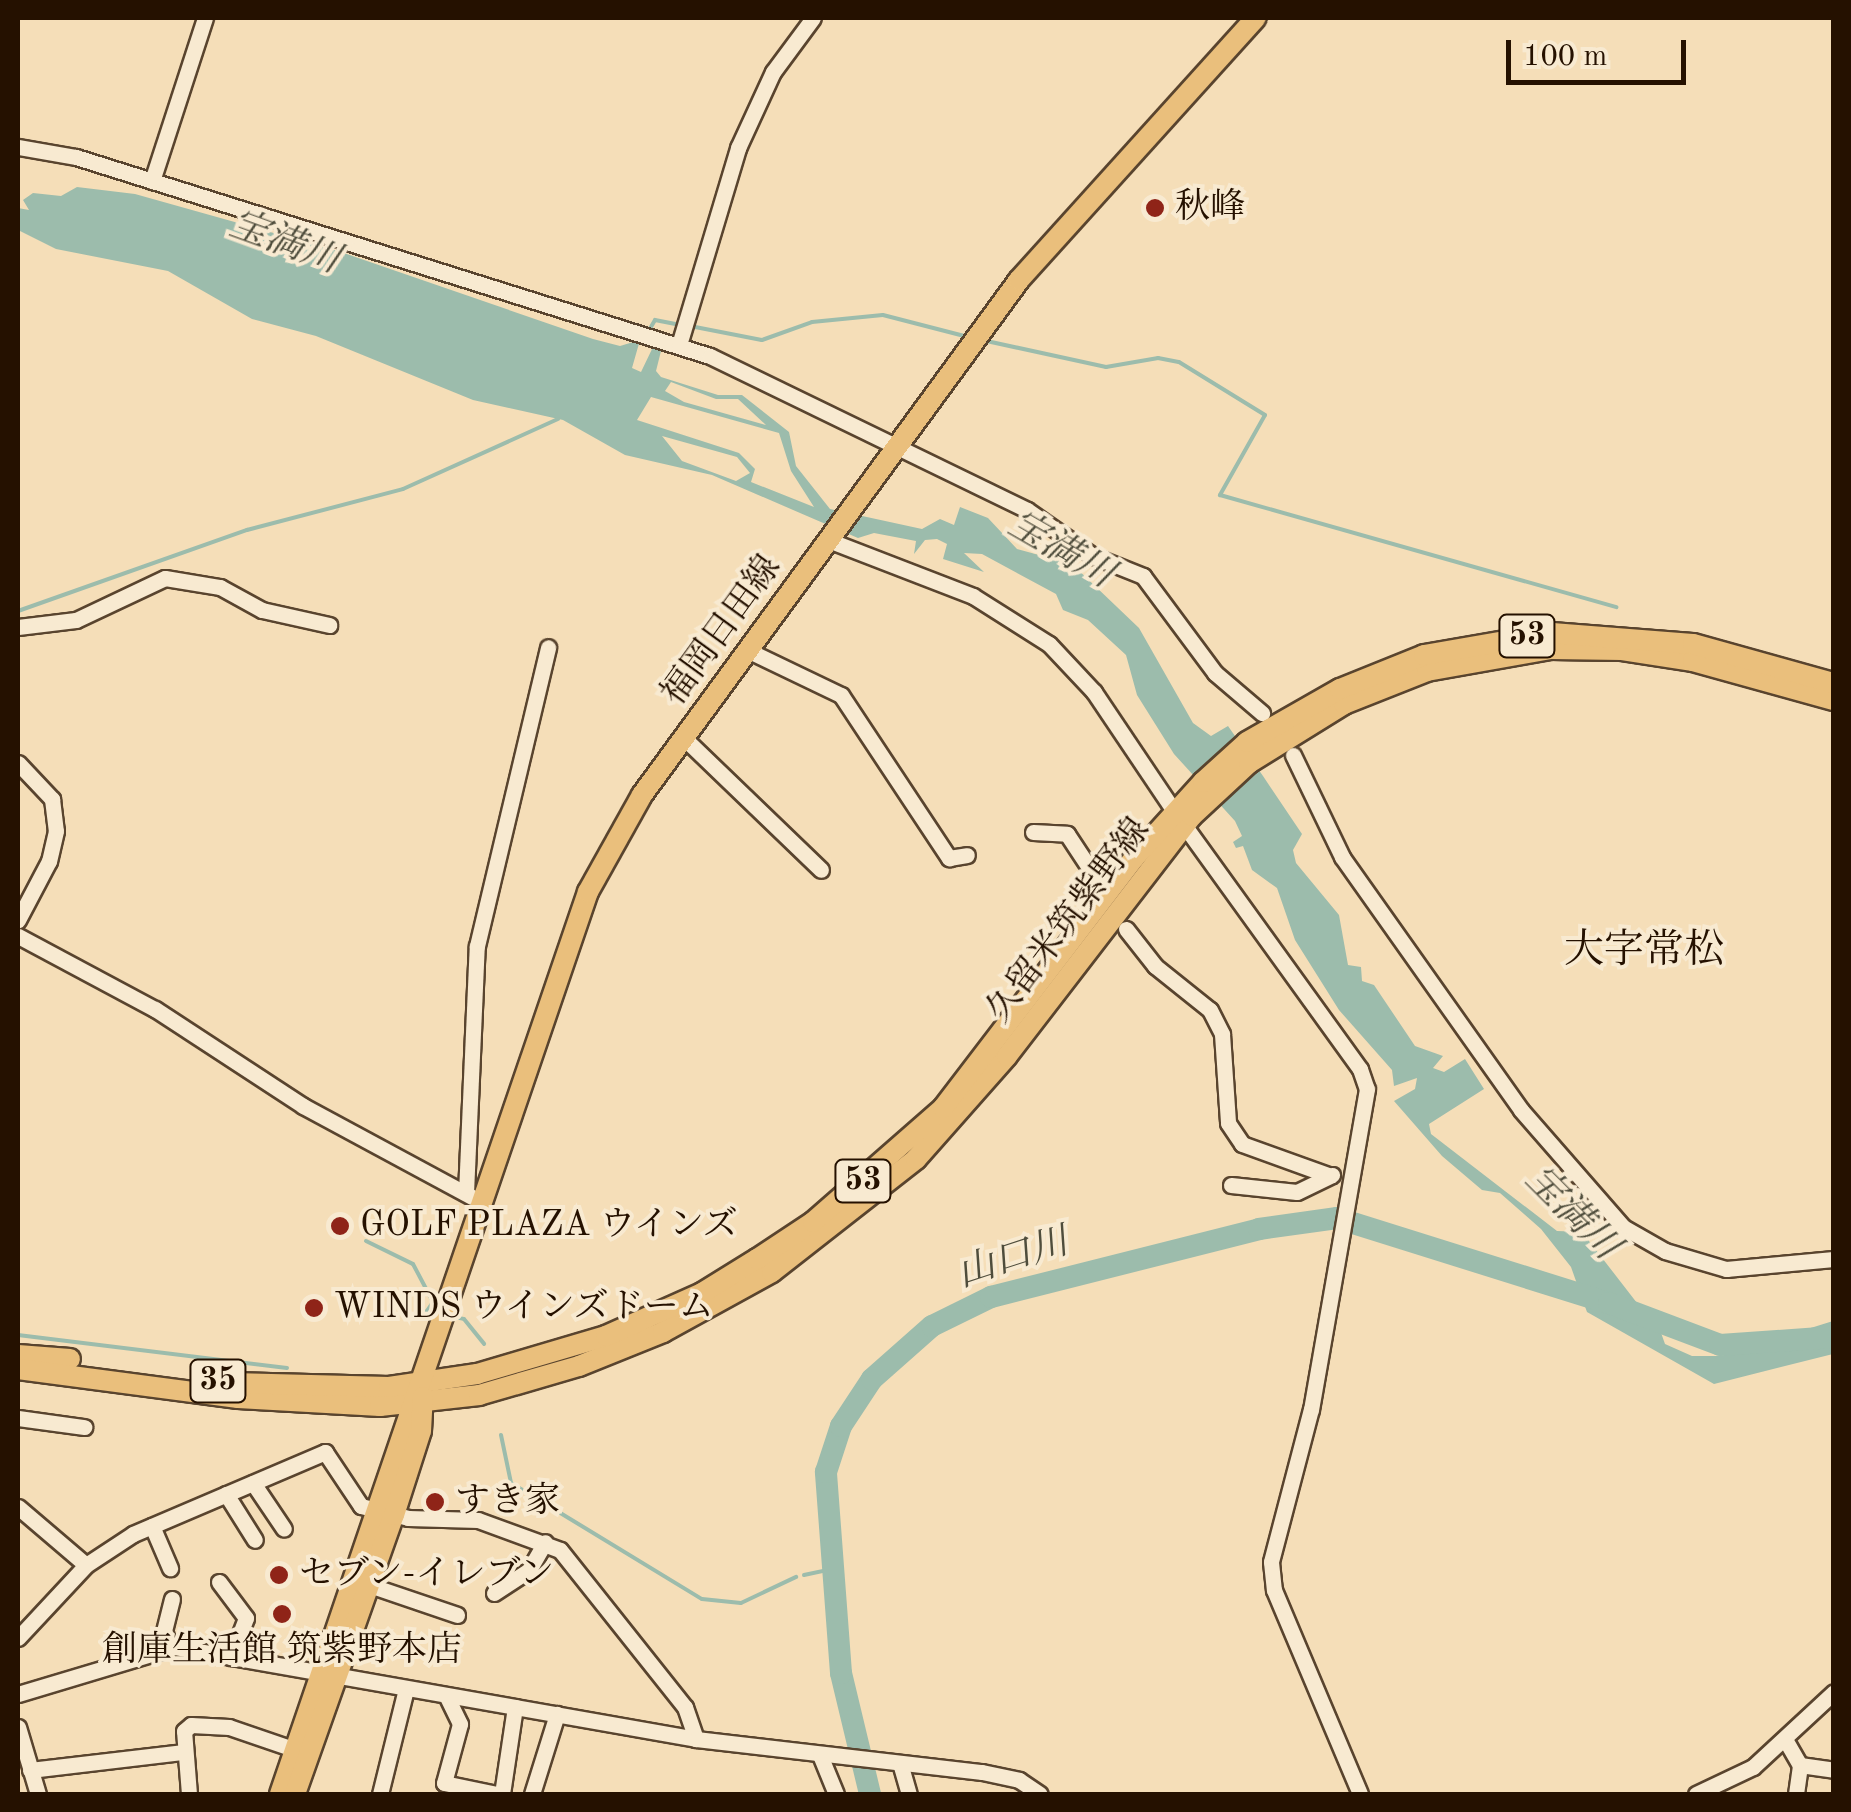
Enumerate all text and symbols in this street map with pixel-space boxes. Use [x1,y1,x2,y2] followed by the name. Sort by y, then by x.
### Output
[1511,20,1691,82] scale bar
[1523,42,1607,72] text: 100 m
[1175,187,1245,229] place label: 秋峰
[1144,197,1166,219] marker: 秋峰
[223,203,345,285] water label: 宝満川
[999,503,1121,599] water label: 宝満川
[654,548,790,714] street label: 福岡日田線
[1497,609,1557,663] road number: 53
[979,811,1159,1031] street label: 久留米筑紫野線
[1564,928,1724,976] district label: 大字常松
[833,1154,893,1208] road number: 53
[1515,1158,1627,1270] water label: 宝満川
[360,1205,740,1247] place label: GOLF PLAZA ウインズ
[329,1215,351,1237] marker: GOLF PLAZA ウインズ
[952,1221,1074,1299] water label: 山口川
[334,1287,716,1329] place label: WINDS ウインズドーム
[303,1297,325,1319] marker: WINDS ウインズドーム
[188,1354,248,1408] road number: 35
[455,1481,560,1523] place label: すき家
[424,1491,446,1513] marker: すき家
[299,1554,557,1596] place label: セブン-イレブン
[268,1564,290,1586] marker: セブン-イレブン
[271,1603,293,1625] marker: 創庫生活館 筑紫野本店
[102,1630,462,1672] place label: 創庫生活館 筑紫野本店

